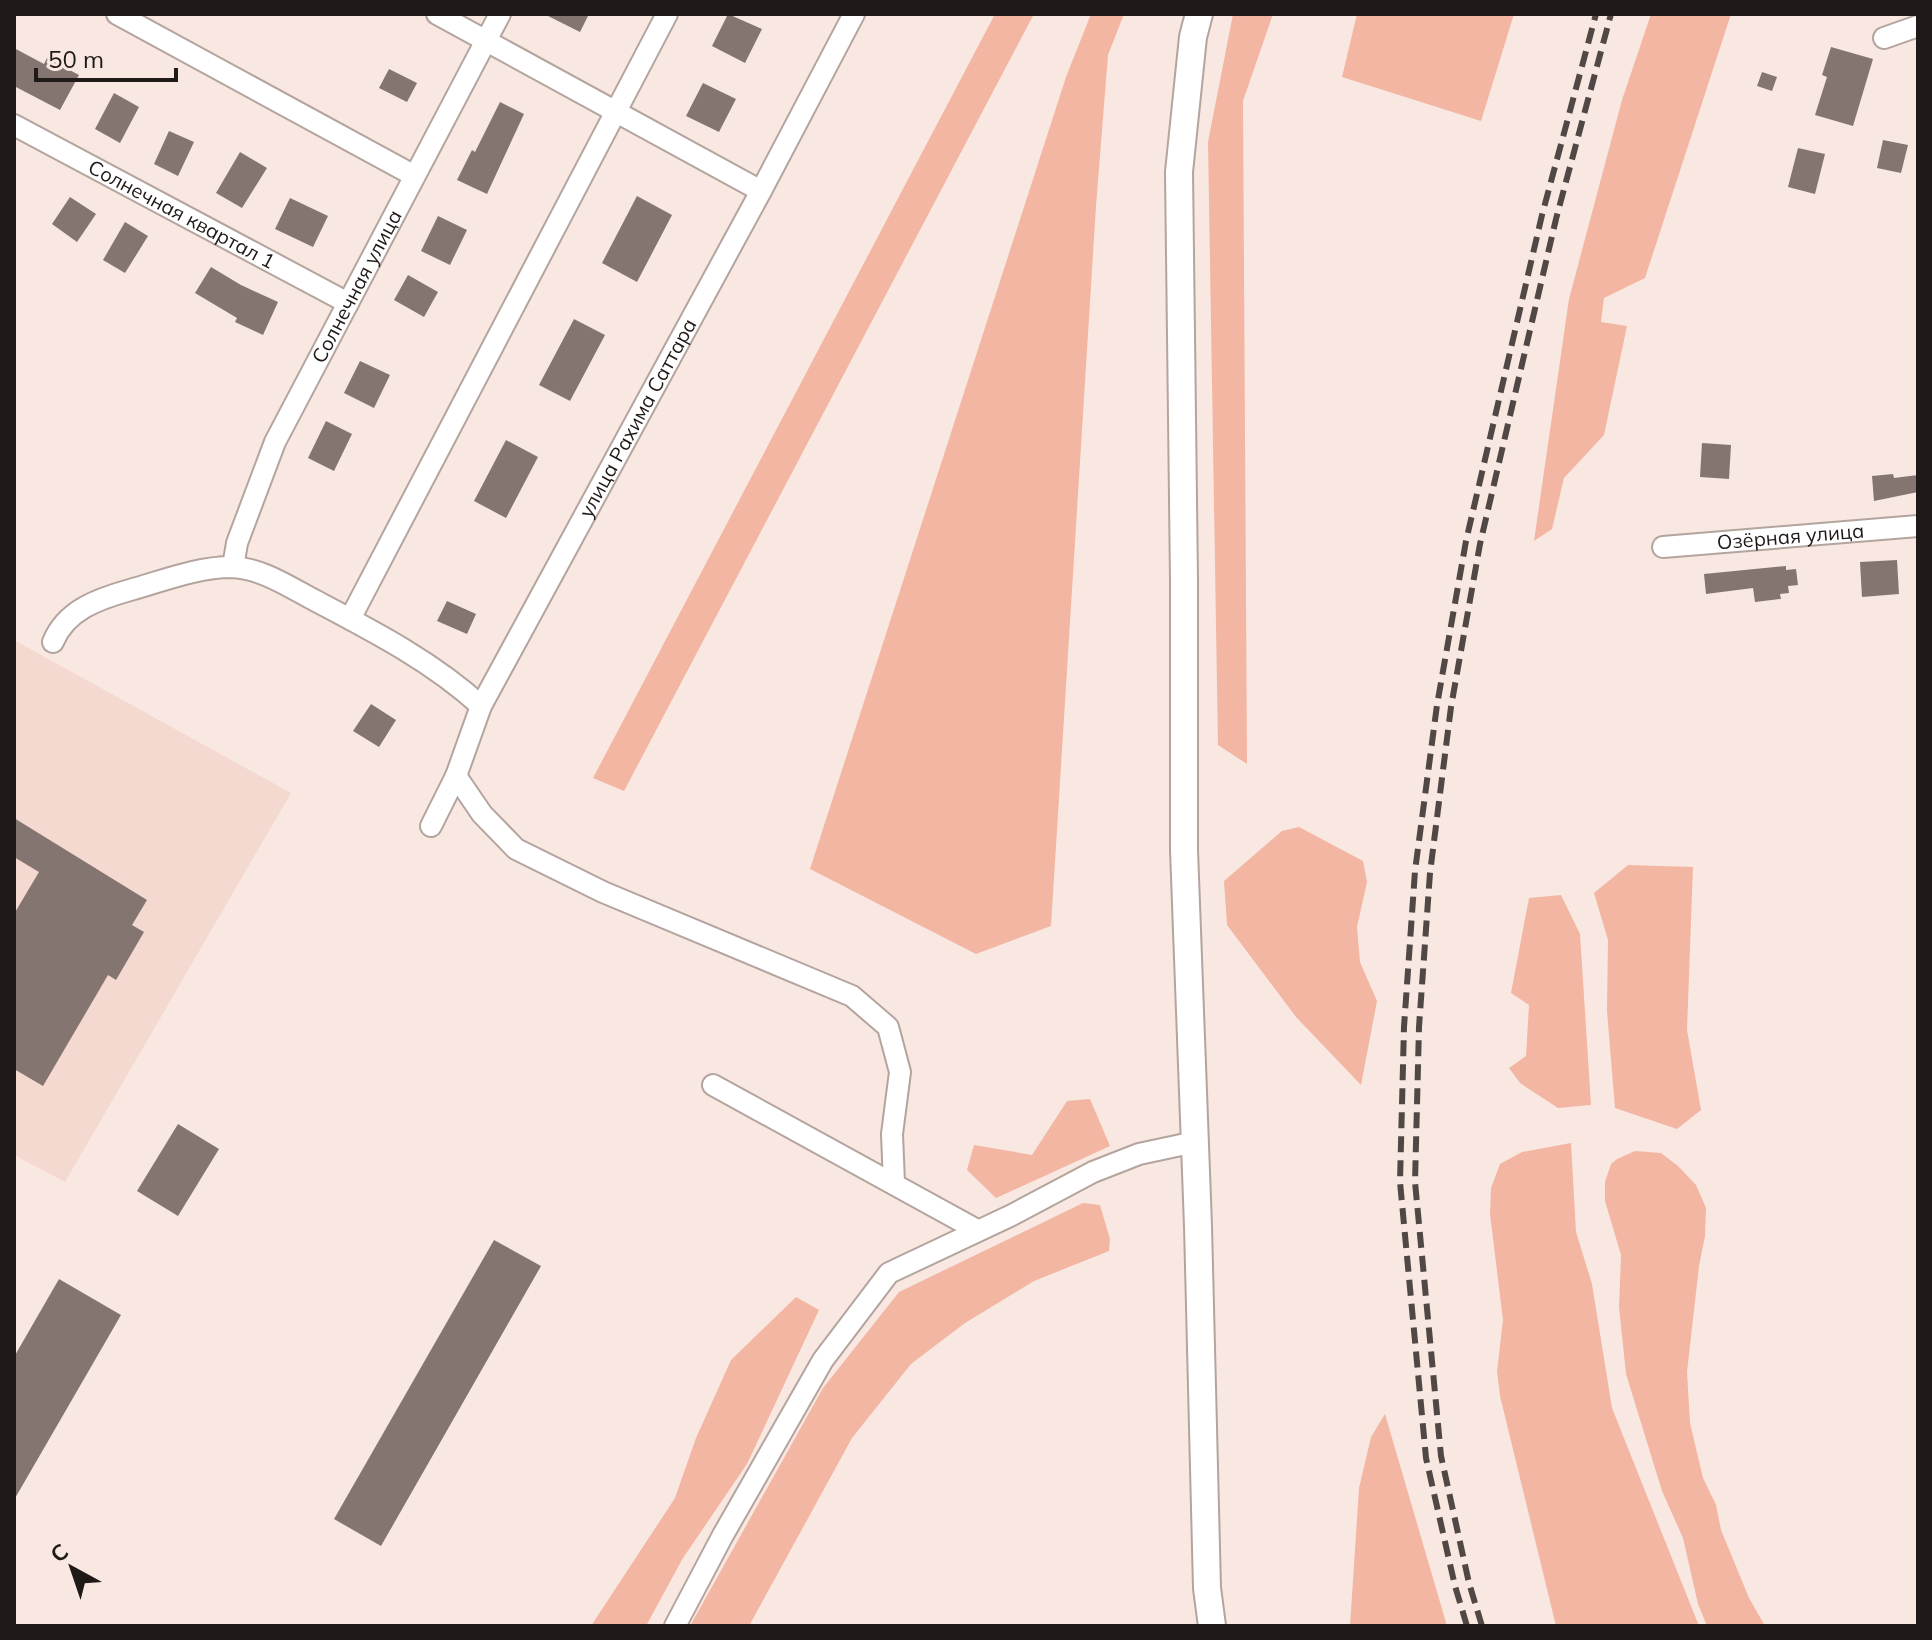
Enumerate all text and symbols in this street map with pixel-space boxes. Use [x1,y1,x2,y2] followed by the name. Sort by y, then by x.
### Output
[36,32,176,82] scale bar
[48,44,104,74] text: 50 m
[84,154,280,274] street label: Солнечная квартал 1
[306,205,407,367] street label: Солнечная улица
[573,314,701,522] street label: улица Рахима Саттара
[1716,517,1865,555] street label: Озёрная улица
[32,1528,112,1608] north arrow
[44,1537,74,1568] text: С

